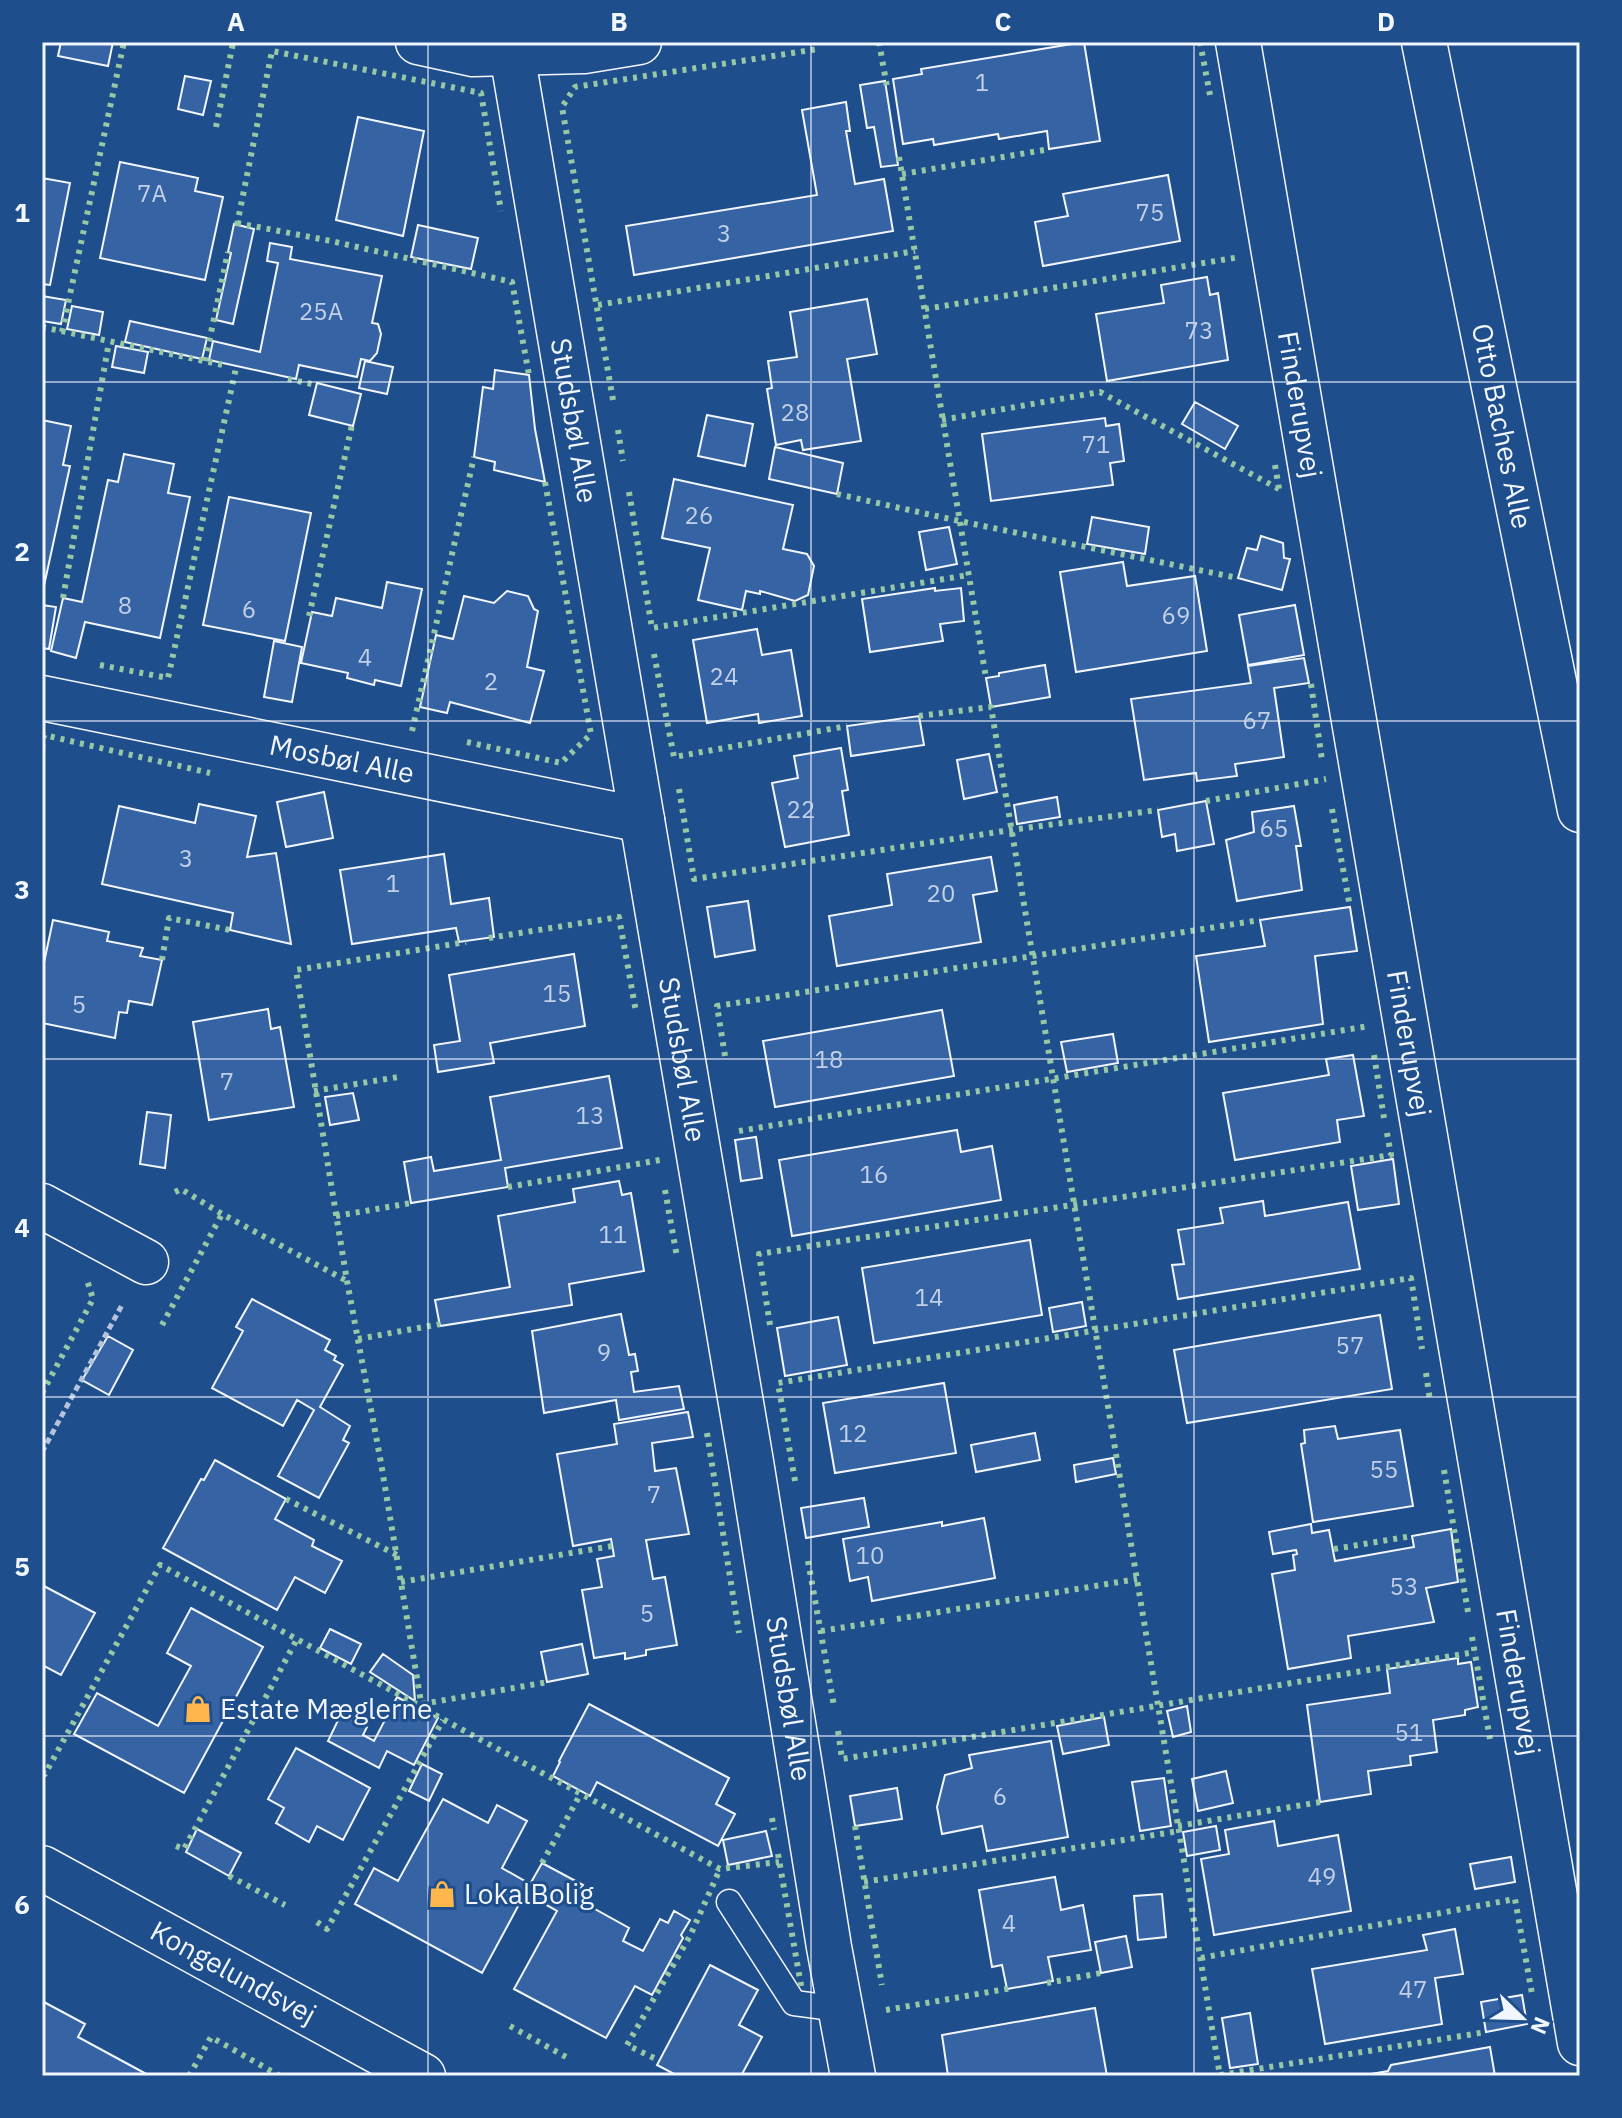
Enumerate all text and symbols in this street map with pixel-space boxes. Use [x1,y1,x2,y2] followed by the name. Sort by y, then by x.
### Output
[227,4,245,38] text: A
[610,4,628,38] text: B
[995,4,1012,38] text: C
[1377,4,1395,38] text: D
[975,66,989,98] house number: 1
[137,177,167,209] house number: 7A
[14,195,30,229] text: 1
[1136,196,1164,228] house number: 75
[717,217,731,249] house number: 3
[299,295,343,327] house number: 25A
[1185,314,1213,346] house number: 73
[1464,320,1541,532] street label: Otto Baches Alle
[1270,328,1331,481] street label: Finderupvej
[543,335,607,506] street label: Studsbøl Alle
[781,396,809,428] house number: 28
[1082,428,1110,460] house number: 71
[685,499,713,531] house number: 26
[14,534,30,568] text: 2
[118,589,132,621] house number: 8
[242,593,256,625] house number: 6
[1162,599,1190,631] house number: 69
[358,641,372,673] house number: 4
[710,660,738,692] house number: 24
[484,665,498,697] house number: 2
[1243,704,1271,736] house number: 67
[266,726,418,791] street label: Mosbøl Alle
[787,793,815,825] house number: 22
[1260,812,1288,844] house number: 65
[179,842,193,874] house number: 3
[386,867,400,899] house number: 1
[14,872,30,906] text: 3
[927,877,955,909] house number: 20
[1379,967,1440,1120] street label: Finderupvej
[651,974,715,1145] street label: Studsbøl Alle
[543,977,571,1009] house number: 15
[72,988,86,1020] house number: 5
[815,1043,843,1075] house number: 18
[220,1065,234,1097] house number: 7
[576,1099,604,1131] house number: 13
[860,1158,888,1190] house number: 16
[14,1210,30,1244] text: 4
[599,1218,627,1250] house number: 11
[915,1281,943,1313] house number: 14
[1336,1329,1364,1361] house number: 57
[597,1336,611,1368] house number: 9
[839,1417,867,1449] house number: 12
[1370,1453,1398,1485] house number: 55
[647,1478,661,1510] house number: 7
[856,1539,884,1571] house number: 10
[14,1549,30,1583] text: 5
[1390,1570,1418,1602] house number: 53
[640,1597,654,1629] house number: 5
[1488,1606,1550,1758] street label: Finderupvej
[758,1613,821,1784] street label: Studsbøl Alle
[220,1690,433,1727] place label: Estate Mæglerne
[183,1694,213,1724] shop icon: Estate Mæglerne
[1395,1716,1423,1748] house number: 51
[993,1780,1007,1812] house number: 6
[1308,1860,1336,1892] house number: 49
[464,1875,594,1912] place label: LokalBolig
[427,1879,457,1909] shop icon: LokalBolig
[14,1887,30,1921] text: 6
[1002,1907,1016,1939] house number: 4
[144,1912,323,2032] street label: Kongelundsvej
[1399,1973,1427,2005] house number: 47
[1482,1978,1562,2058] north arrow
[1524,2013,1557,2039] text: N

